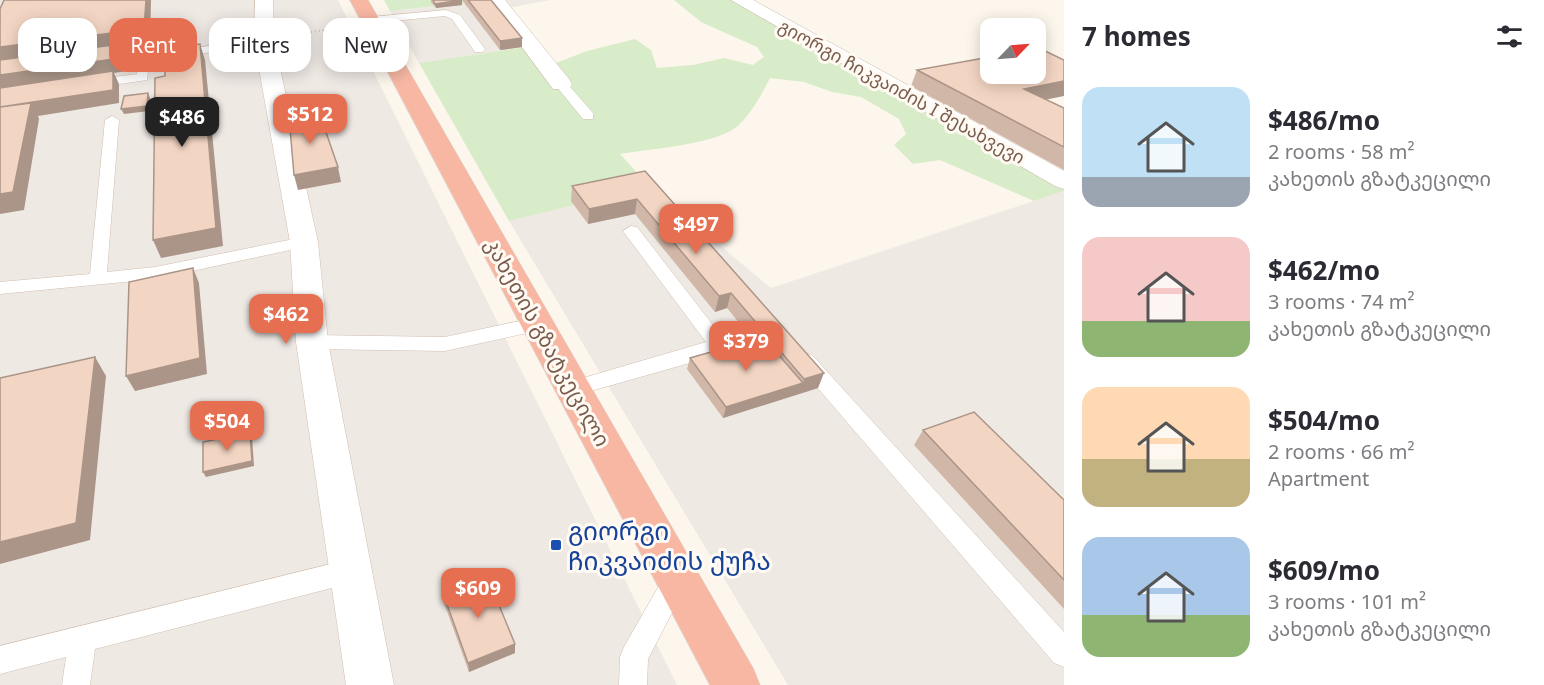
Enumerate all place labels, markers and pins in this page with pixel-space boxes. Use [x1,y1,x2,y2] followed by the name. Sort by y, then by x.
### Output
[274,94,346,145] pin: $512
[146,97,218,148] pin: $486
[660,204,732,255] pin: $497
[250,294,322,345] pin: $462
[710,321,782,372] pin: $379
[191,401,263,452] pin: $504
[568,512,771,578] place label: გიორგი ჩიკვაიძის ქუჩა
[549,538,563,552] marker: გიორგი ჩიკვაიძის ქუჩა
[442,568,514,619] pin: $609

